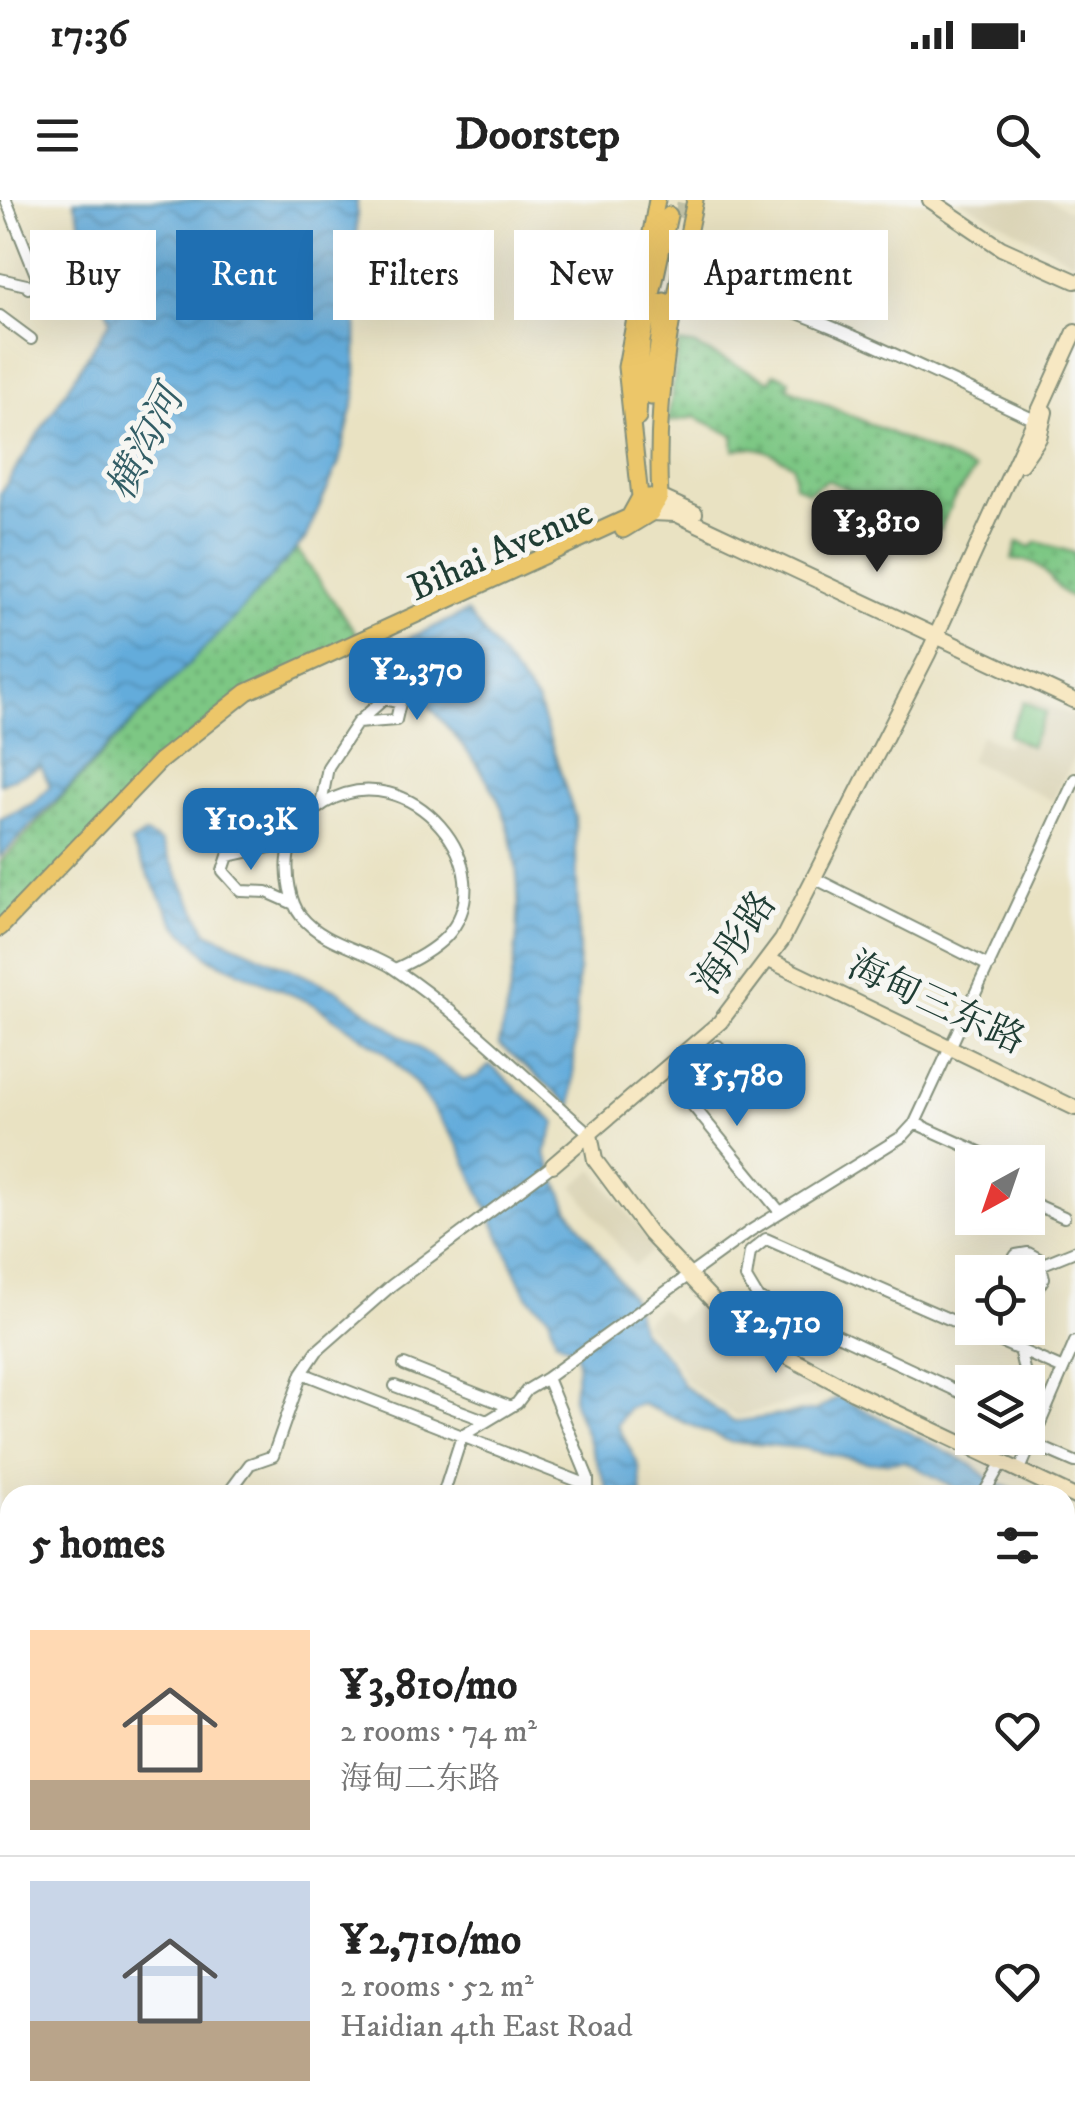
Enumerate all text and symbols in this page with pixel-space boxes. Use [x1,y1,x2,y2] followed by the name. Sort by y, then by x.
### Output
[50,11,128,59] text: 17:36
[455,107,620,163] text: Doorstep
[30,108,85,163] icon: menu
[990,108,1045,163] icon: search
[30,230,156,320] chip: Buy
[176,230,313,320] chip: Rent
[333,230,494,320] chip: Filters
[514,230,649,320] chip: New
[669,230,888,320] chip: Apartment
[97,374,199,509] water label: 横沟河
[401,489,601,613] street label: Bihai Avenue
[796,490,958,575] pin: ¥3,810
[834,502,920,542] text: ¥3,810
[336,638,498,723] pin: ¥2,370
[371,650,463,690] text: ¥2,370
[170,788,332,873] pin: ¥10.3K
[205,800,297,840] text: ¥10.3K
[684,882,787,1004] street label: 海彤路
[840,942,1032,1066] street label: 海甸三东路
[656,1044,818,1129] pin: ¥5,780
[690,1056,784,1096] text: ¥5,780
[955,1145,1045,1235] north arrow
[955,1145,1045,1455] map controls
[955,1255,1045,1345] button: locate
[695,1291,857,1376] pin: ¥2,710
[731,1303,821,1343] text: ¥2,710
[955,1365,1045,1455] button: layers
[990,1518,1045,1573] icon: filters
[30,1519,165,1571] text: 5 homes
[340,1660,517,1712] text: ¥3,810/mo
[110,1670,230,1790] icon: home
[990,1703,1045,1758] icon: heart
[340,1712,537,1752] text: 2 rooms · 74 m²
[340,1760,500,1800] text: 海甸二东路
[340,1915,521,1967] text: ¥2,710/mo
[110,1921,230,2041] icon: home
[990,1954,1045,2009] icon: heart
[340,1967,534,2007] text: 2 rooms · 52 m²
[340,2007,633,2047] text: Haidian 4th East Road

